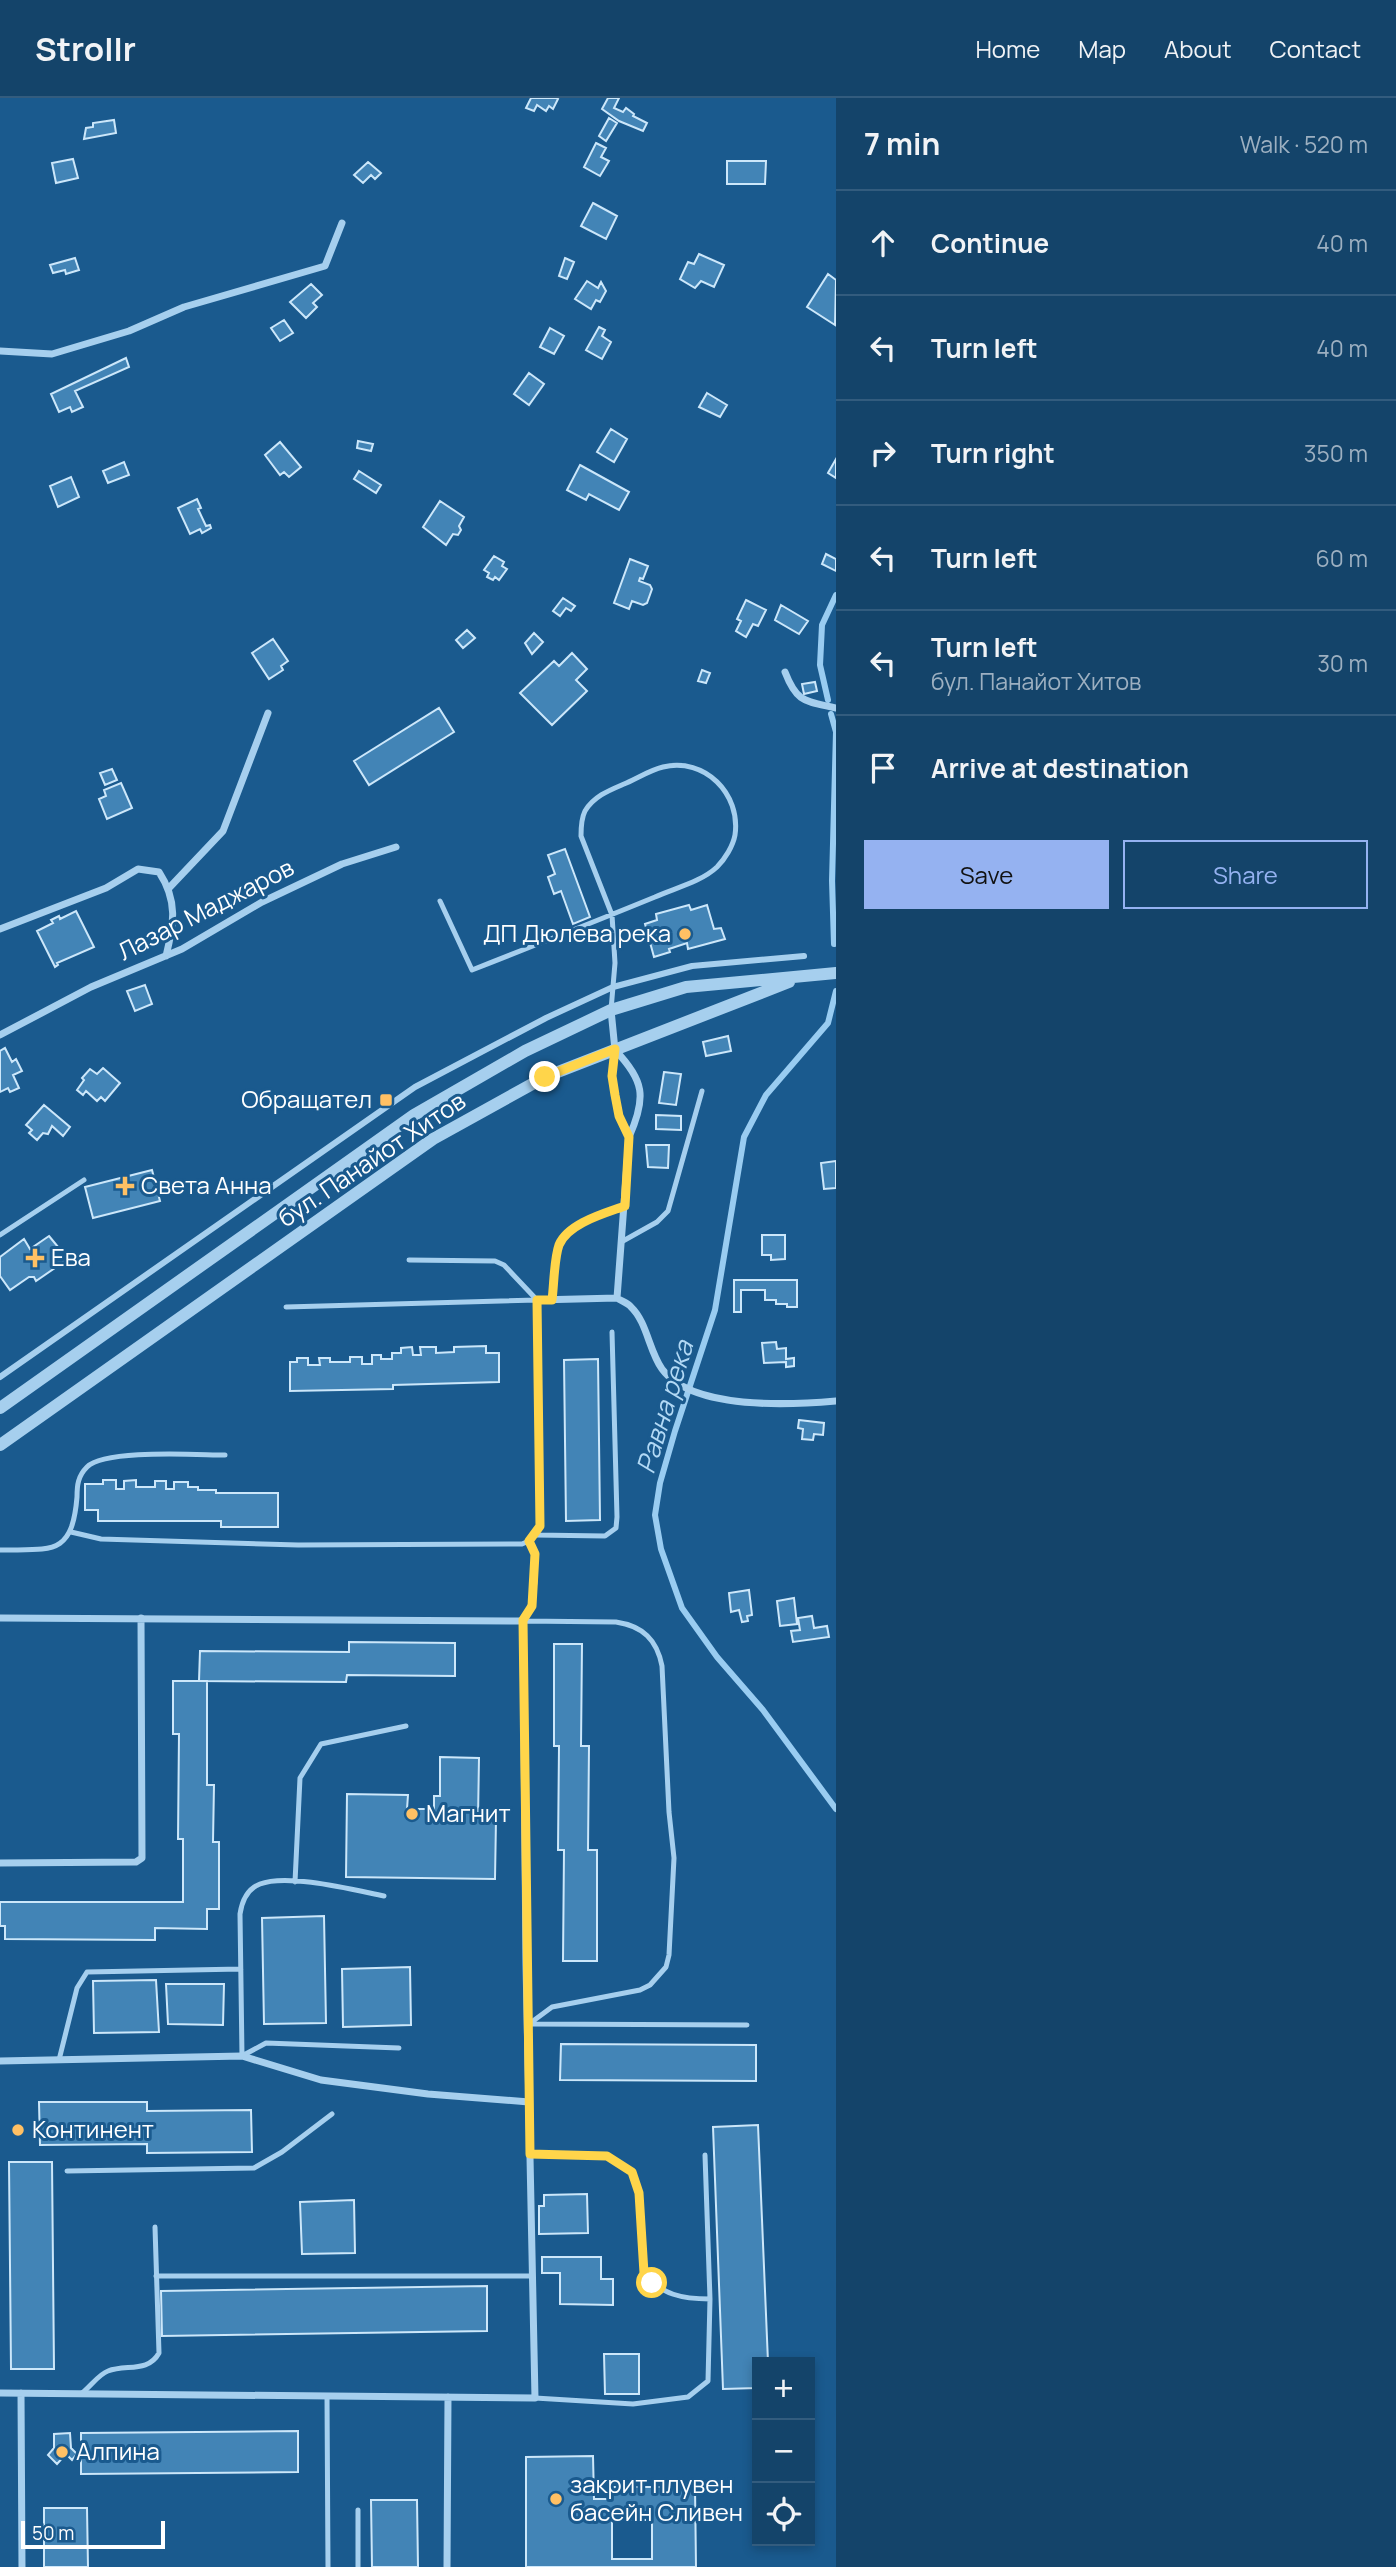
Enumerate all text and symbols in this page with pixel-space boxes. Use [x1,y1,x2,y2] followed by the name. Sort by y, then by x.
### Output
[35,26,136,71] text: Strollr
[975,32,1040,65] text: Home
[1078,32,1126,65] text: Map
[1164,32,1232,65] text: About
[1270,32,1361,65] text: Contact
[864,123,940,164] text: 7 min
[1240,128,1368,160] text: Walk · 520 m
[864,224,902,262] icon: ahead
[931,225,1049,261] text: Continue
[1316,227,1368,259] text: 40 m
[864,329,902,367] icon: left
[931,330,1038,366] text: Turn left
[1316,332,1368,364] text: 40 m
[864,434,902,472] icon: right
[931,435,1055,471] text: Turn right
[1304,437,1368,469] text: 350 m
[864,539,902,577] icon: left
[931,540,1038,576] text: Turn left
[1316,542,1368,574] text: 60 m
[931,629,1038,665] text: Turn left
[864,644,902,682] icon: left
[1317,647,1368,679] text: 30 m
[931,665,1141,697] text: бул. Панайот Хитов
[864,749,902,787] icon: arrive
[931,750,1189,786] text: Arrive at destination
[864,840,1109,909] button: Save
[1123,840,1368,909] button: Share
[112,850,299,967] street label: Лазар Маджаров
[483,916,671,949] place label: ДП Дюлева река
[677,926,693,942] marker: ДП Дюлева река
[529,1061,560,1092] route end
[241,1082,372,1115] place label: Обращател
[271,1084,471,1234] street label: бул. Панайот Хитов
[378,1092,394,1108] marker: Обращател
[141,1168,272,1201] place label: Света Анна
[115,1176,135,1196] marker: Света Анна
[51,1240,91,1273] place label: Ева
[25,1248,45,1268] marker: Ева
[627,1334,702,1477] water label: Равна река
[426,1796,511,1829] place label: Магнит
[404,1806,420,1822] marker: Магнит
[32,2112,154,2145] place label: Континент
[10,2122,26,2138] marker: Континент
[636,2267,667,2298] route start
[752,2357,815,2546] map controls
[752,2357,815,2420] button: +
[752,2420,815,2483] button: −
[76,2434,160,2467] place label: Алпина
[54,2444,70,2460] marker: Алпина
[570,2467,743,2528] place label: закрит плувен басейн Сливен
[752,2483,815,2546] button: locate
[548,2491,564,2507] marker: закрит плувен басейн Сливен
[21,2518,164,2550] scale bar
[32,2520,74,2546] text: 50 m

